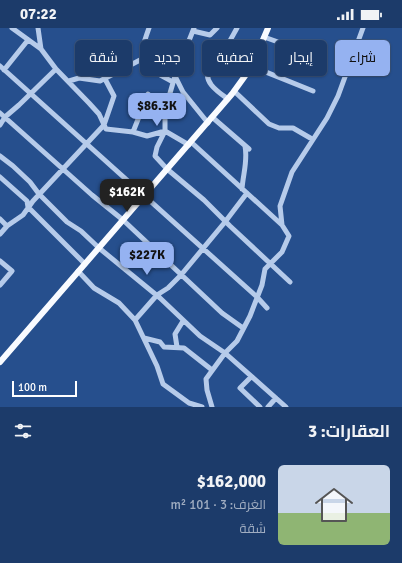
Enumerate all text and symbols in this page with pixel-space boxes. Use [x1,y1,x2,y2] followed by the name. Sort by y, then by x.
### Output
[20,5,57,23] text: 07:22
[75,40,132,76] chip: شقة
[140,40,194,76] chip: جديد
[202,40,267,76] chip: تصفية
[275,40,327,76] chip: إيجار
[335,40,390,76] chip: شراء
[124,93,190,127] pin: $86.3K
[137,98,177,114] text: $86.3K
[99,179,155,213] pin: $162K
[109,184,145,200] text: $162K
[119,242,175,276] pin: $227K
[129,247,165,263] text: $227K
[12,379,77,398] scale bar
[18,381,47,394] text: 100 m
[12,420,34,442] icon: filters
[308,421,390,442] text: العقارات: 3
[197,471,266,492] text: $162,000
[310,481,358,529] icon: home
[170,497,266,513] text: الغرف: 3 · 101 m²
[239,521,266,537] text: شقة

